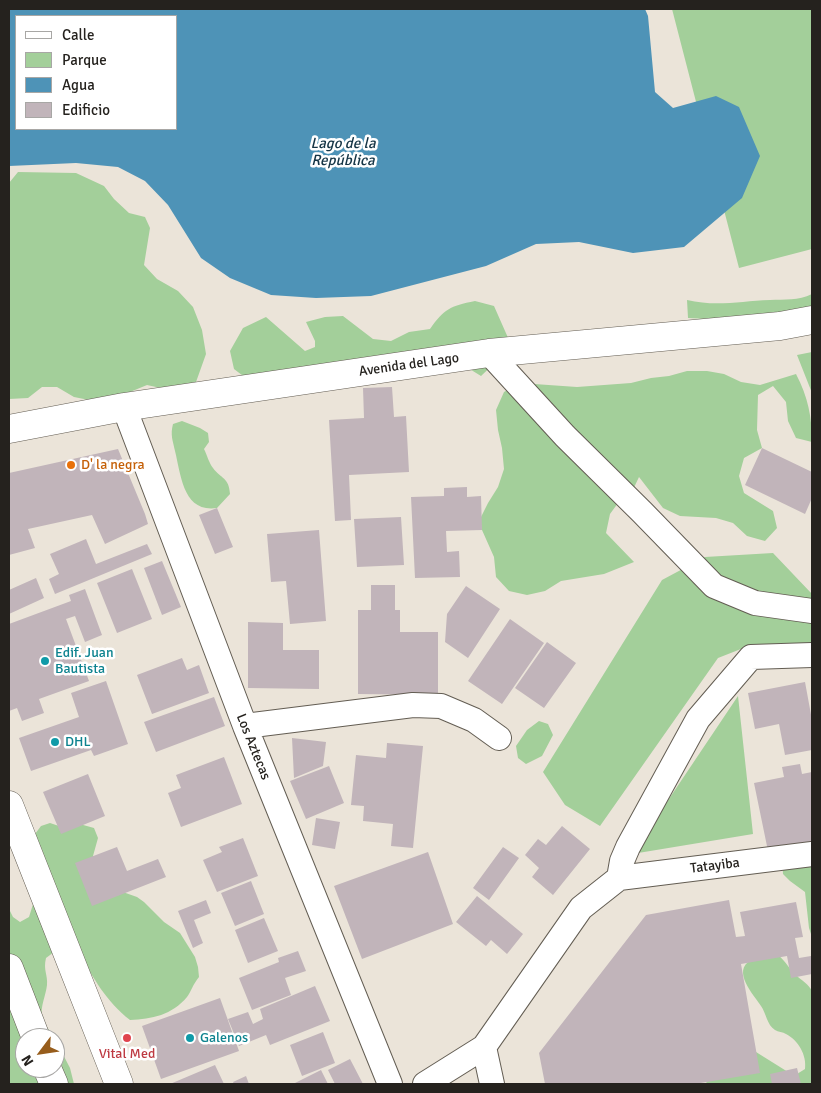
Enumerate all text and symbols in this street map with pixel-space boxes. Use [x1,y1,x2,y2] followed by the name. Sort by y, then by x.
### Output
[15,15,178,130] legend
[62,26,95,44] text: Calle
[62,51,107,69] text: Parque
[62,76,95,94] text: Agua
[62,101,110,119] text: Edificio
[310,135,376,170] water label: Lago de la República
[358,350,460,380] street label: Avenida del Lago
[81,457,145,473] place label: D' la negra
[65,459,77,471] marker: D' la negra
[55,645,114,678] place label: Edif. Juan Bautista
[39,655,51,667] marker: Edif. Juan Bautista
[232,711,274,783] street label: Los Aztecas
[65,734,91,750] place label: DHL
[49,736,61,748] marker: DHL
[689,855,741,877] street label: Tatayiba
[15,1028,65,1078] north arrow
[200,1030,248,1046] place label: Galenos
[121,1032,133,1044] marker: Vital Med
[184,1032,196,1044] marker: Galenos
[99,1046,155,1062] place label: Vital Med
[18,1052,37,1069] text: N

